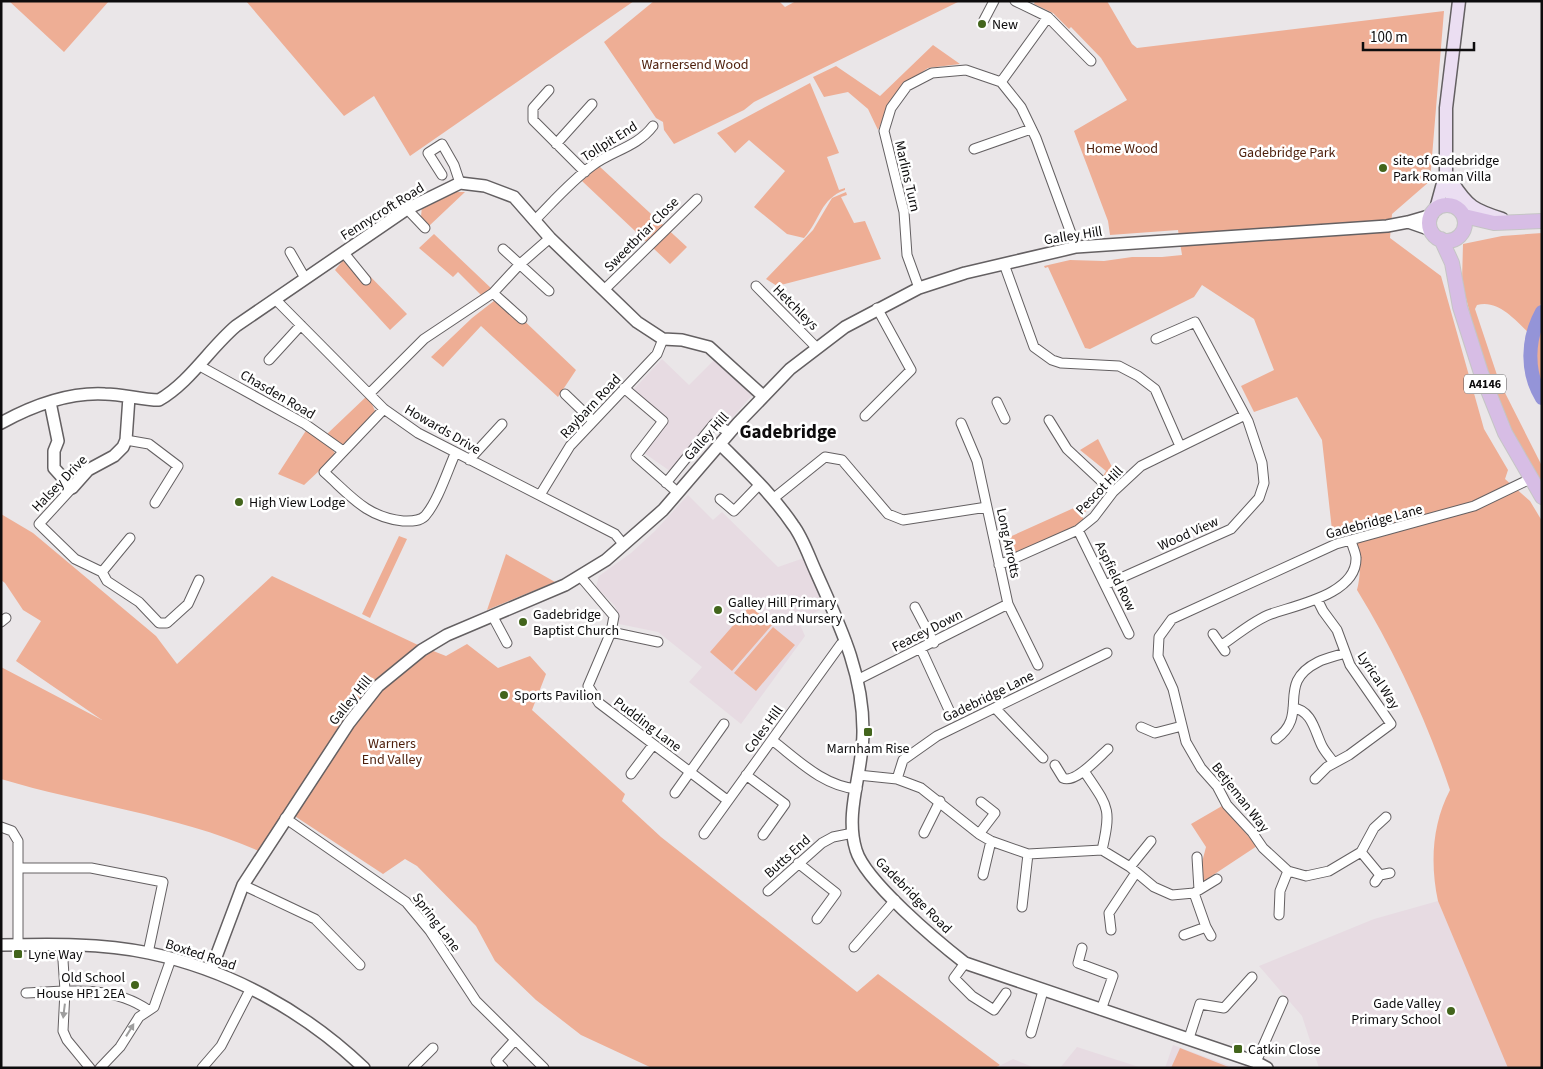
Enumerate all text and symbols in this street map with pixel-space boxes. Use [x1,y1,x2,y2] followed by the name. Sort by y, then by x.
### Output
[992,15,1018,35] place label: New
[976,18,988,30] marker: New
[1363,20,1474,52] scale bar
[1370,27,1408,48] text: 100 m
[641,55,749,75] park label: Warnersend Wood
[578,117,641,167] street label: Tollpit End
[889,139,925,214] street label: Marlins Turn
[1086,139,1158,159] park label: Home Wood
[1238,143,1336,163] park label: Gadebridge Park
[1393,151,1499,187] place label: site of Gadebridge Park Roman Villa
[1377,162,1389,174] marker: site of Gadebridge Park Roman Villa
[337,178,428,246] street label: Fennycroft Road
[600,193,684,277] street label: Sweetbriar Close
[1043,221,1104,250] street label: Galley Hill
[768,280,823,335] street label: Hetchleys
[236,365,319,424] street label: Chasden Road
[556,370,626,443] street label: Raybarn Road
[1464,374,1506,394] road number: A4146
[401,400,484,460] street label: Howards Drive
[680,408,734,465] street label: Galley Hill
[739,419,837,446] district label: Gadebridge
[27,451,92,517] street label: Halsey Drive
[1071,461,1128,520] street label: Pescot Hill
[249,493,345,513] place label: High View Lodge
[233,496,245,508] marker: High View Lodge
[1324,499,1425,544] street label: Gadebridge Lane
[991,506,1025,580] street label: Long Arrotts
[1155,512,1222,556] street label: Wood View
[1090,538,1141,615] street label: Aspfield Row
[728,593,843,629] place label: Galley Hill Primary School and Nursery
[712,604,724,616] marker: Galley Hill Primary School and Nursery
[533,605,619,641] place label: Gadebridge Baptist Church
[889,605,966,657] street label: Feacey Down
[517,616,529,628] marker: Gadebridge Baptist Church
[1352,648,1405,714] street label: Lyrical Way
[939,666,1037,728] street label: Gadebridge Lane
[324,671,377,730] street label: Galley Hill
[514,686,602,706] place label: Sports Pavilion
[498,689,510,701] marker: Sports Pavilion
[609,693,686,757] street label: Pudding Lane
[740,701,788,758] street label: Coles Hill
[862,726,874,738] marker: Marnham Rise
[362,734,423,770] park label: Warners End Valley
[826,739,910,759] place label: Marnham Rise
[1207,758,1274,837] street label: Betjeman Way
[760,830,815,883] street label: Butts End
[871,853,956,938] street label: Gadebridge Road
[407,889,465,956] street label: Spring Lane
[163,934,239,976] street label: Boxted Road
[28,945,83,965] place label: Lyne Way
[12,948,24,960] marker: Lyne Way
[36,968,125,1004] place label: Old School House HP1 2EA
[129,979,141,991] marker: Old School House HP1 2EA
[1351,994,1441,1030] place label: Gade Valley Primary School
[60,1003,68,1019] one-way arrow
[1445,1005,1457,1017] marker: Gade Valley Primary School
[126,1024,135,1037] one-way arrow
[1248,1040,1320,1060] place label: Catkin Close
[1232,1043,1244,1055] marker: Catkin Close

